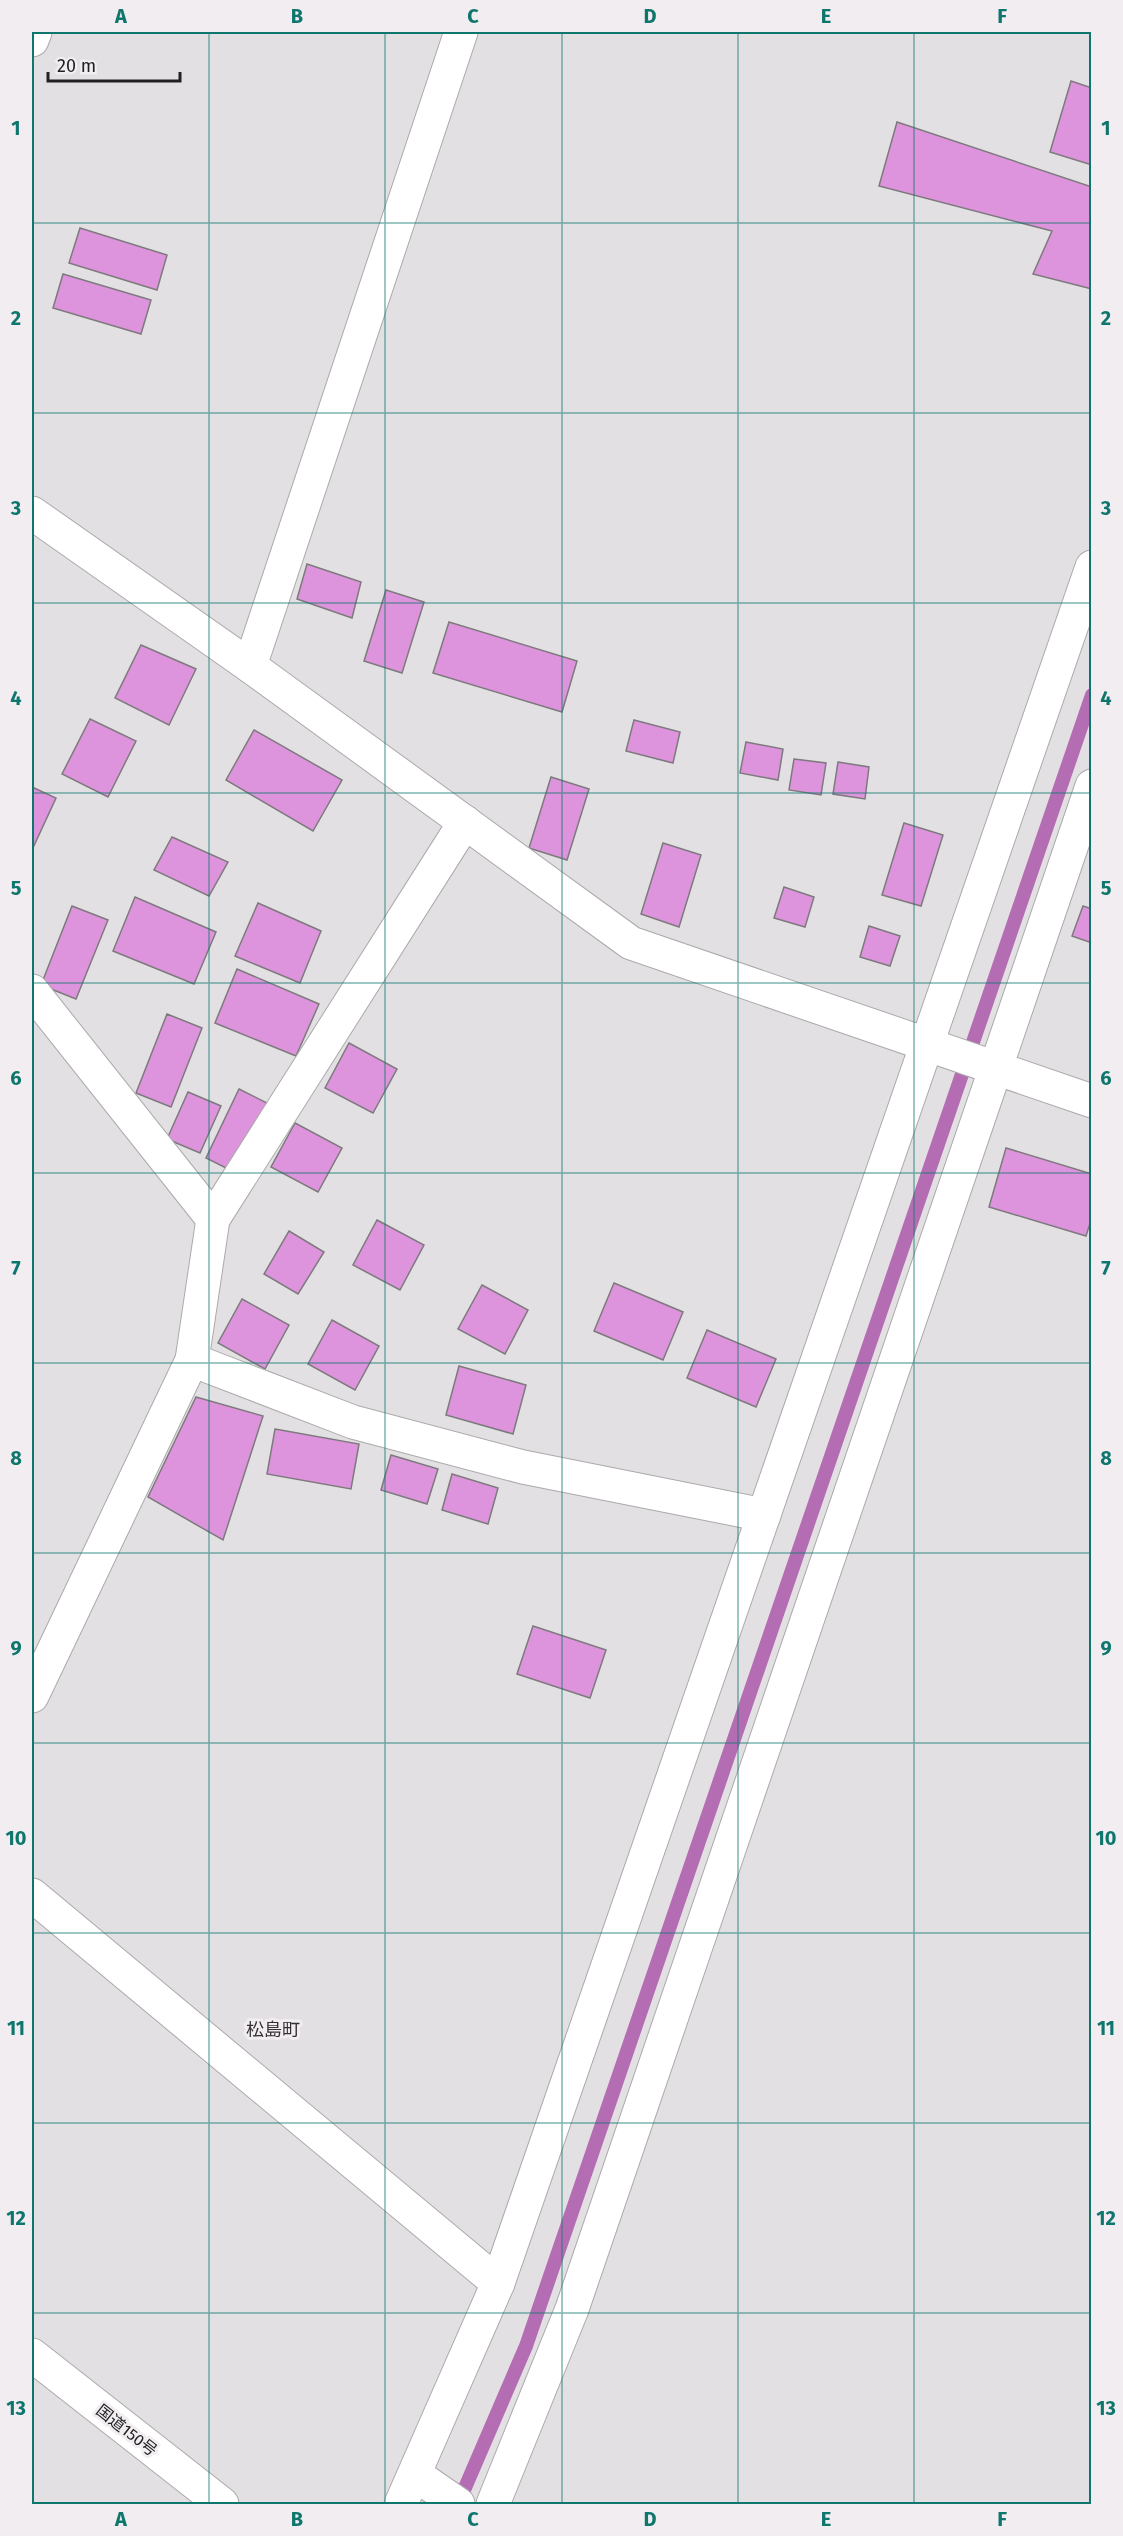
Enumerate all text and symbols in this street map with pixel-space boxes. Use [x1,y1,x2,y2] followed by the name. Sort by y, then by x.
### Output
[114,4,128,28] text: A
[291,4,303,28] text: B
[467,4,479,28] text: C
[643,4,657,28] text: D
[821,4,831,28] text: E
[997,4,1007,28] text: F
[48,45,180,83] scale bar
[57,55,96,77] text: 20 m
[11,116,21,140] text: 1
[1101,116,1111,140] text: 1
[11,306,21,330] text: 2
[1101,306,1111,330] text: 2
[10,496,21,520] text: 3
[1100,496,1111,520] text: 3
[10,686,22,710] text: 4
[1100,686,1112,710] text: 4
[11,876,22,900] text: 5
[1101,876,1112,900] text: 5
[10,1066,22,1090] text: 6
[1100,1066,1112,1090] text: 6
[11,1256,21,1280] text: 7
[1101,1256,1111,1280] text: 7
[10,1446,22,1470] text: 8
[1100,1446,1112,1470] text: 8
[10,1636,22,1660] text: 9
[1100,1636,1112,1660] text: 9
[6,1826,26,1850] text: 10
[1096,1826,1116,1850] text: 10
[7,2016,25,2040] text: 11
[1097,2016,1115,2040] text: 11
[246,2019,300,2041] district label: 松島町
[6,2206,26,2230] text: 12
[1096,2206,1116,2230] text: 12
[6,2396,26,2420] text: 13
[1096,2396,1116,2420] text: 13
[93,2401,161,2460] street label: 国道150号
[114,2507,128,2531] text: A
[291,2507,303,2531] text: B
[467,2507,479,2531] text: C
[643,2507,657,2531] text: D
[821,2507,831,2531] text: E
[997,2507,1007,2531] text: F

